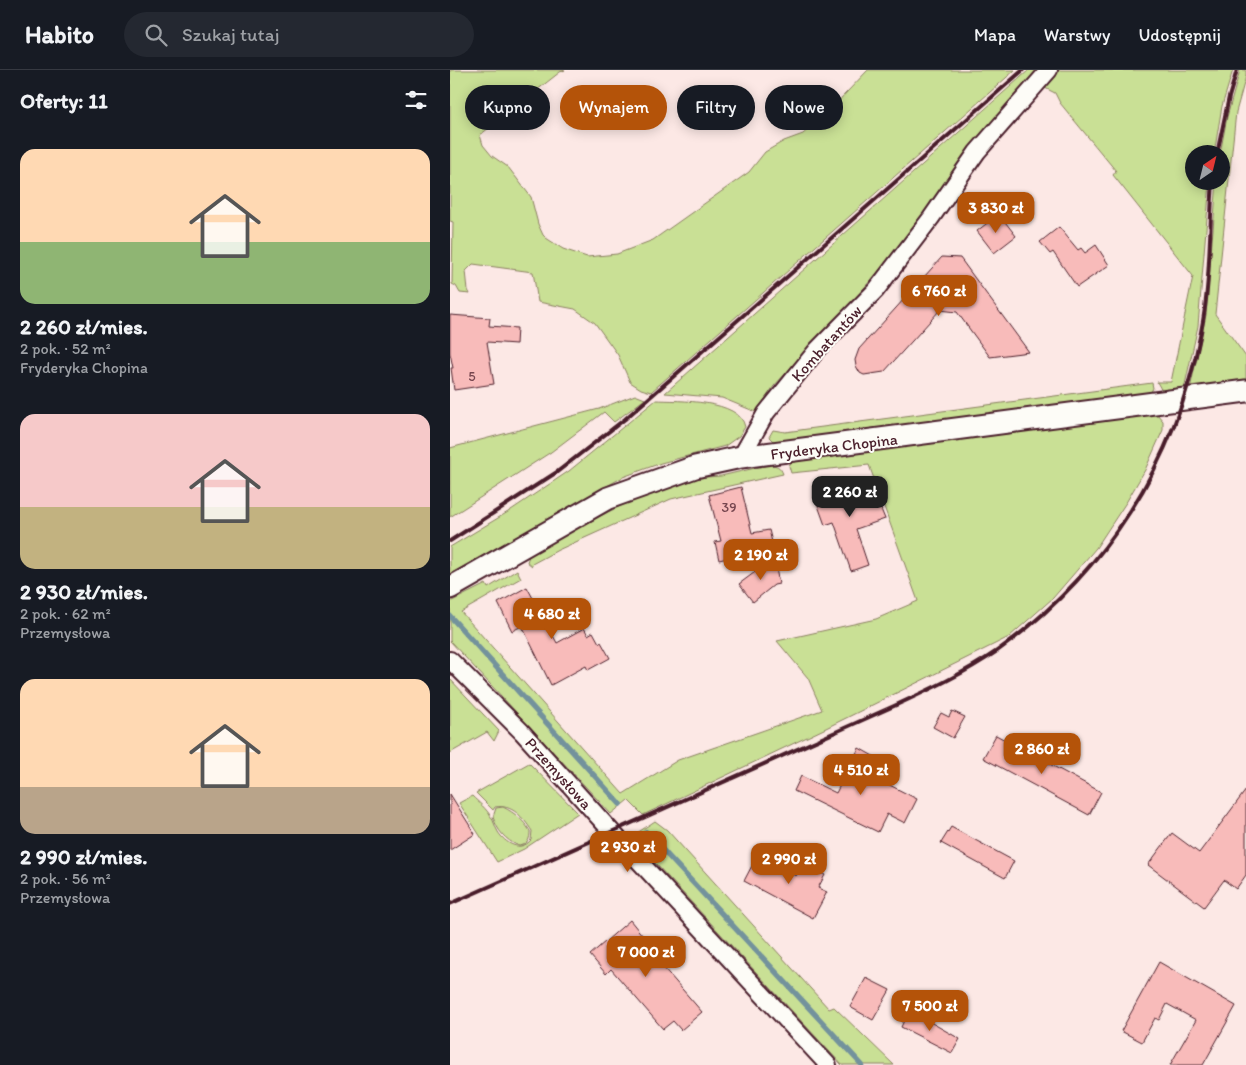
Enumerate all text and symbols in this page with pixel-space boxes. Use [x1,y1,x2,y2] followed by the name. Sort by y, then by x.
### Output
[124,12,474,57] search box
[25,20,94,49] text: Habito
[142,21,170,49] icon: search
[182,23,279,46] text: Szukaj tutaj
[974,24,1016,46] text: Mapa
[1044,24,1111,46] text: Warstwy
[1139,24,1221,46] text: Udostępnij
[465,85,550,130] chip: Kupno
[560,85,667,130] chip: Wynajem
[677,85,755,130] chip: Filtry
[765,85,843,130] chip: Nowe
[402,86,430,114] icon: filters
[20,88,108,113] text: Oferty: 11
[1185,145,1230,190] north arrow
[1185,145,1230,190] map controls
[180,181,270,271] icon: home
[944,191,1048,234] pin: 3 830 zł
[968,198,1024,217] text: 3 830 zł
[887,274,991,317] pin: 6 760 zł
[912,281,966,300] text: 6 760 zł
[787,301,866,386] street label: Kombatantów
[20,314,148,339] text: 2 260 zł/mies.
[20,339,111,358] text: 2 pok. · 52 m²
[20,358,148,377] text: Fryderyka Chopina
[468,368,476,385] house number: 5
[769,429,899,464] street label: Fryderyka Chopina
[180,446,270,536] icon: home
[798,476,902,518] pin: 2 260 zł
[823,482,877,501] text: 2 260 zł
[722,499,736,516] house number: 39
[709,538,813,581] pin: 2 190 zł
[734,545,788,564] text: 2 190 zł
[20,579,148,604] text: 2 930 zł/mies.
[500,598,604,640] pin: 4 680 zł
[20,604,111,623] text: 2 pok. · 62 m²
[524,604,580,623] text: 4 680 zł
[20,623,110,642] text: Przemysłowa
[180,711,270,801] icon: home
[990,732,1094,775] pin: 2 860 zł
[521,733,596,814] street label: Przemysłowa
[1015,739,1069,758] text: 2 860 zł
[809,754,913,796] pin: 4 510 zł
[834,760,888,779] text: 4 510 zł
[576,830,680,873] pin: 2 930 zł
[601,837,655,856] text: 2 930 zł
[737,842,841,885] pin: 2 990 zł
[20,844,148,869] text: 2 990 zł/mies.
[762,849,816,868] text: 2 990 zł
[20,869,111,888] text: 2 pok. · 56 m²
[20,888,110,907] text: Przemysłowa
[594,936,698,978] pin: 7 000 zł
[618,942,674,961] text: 7 000 zł
[878,990,982,1032] pin: 7 500 zł
[902,996,958,1015] text: 7 500 zł

